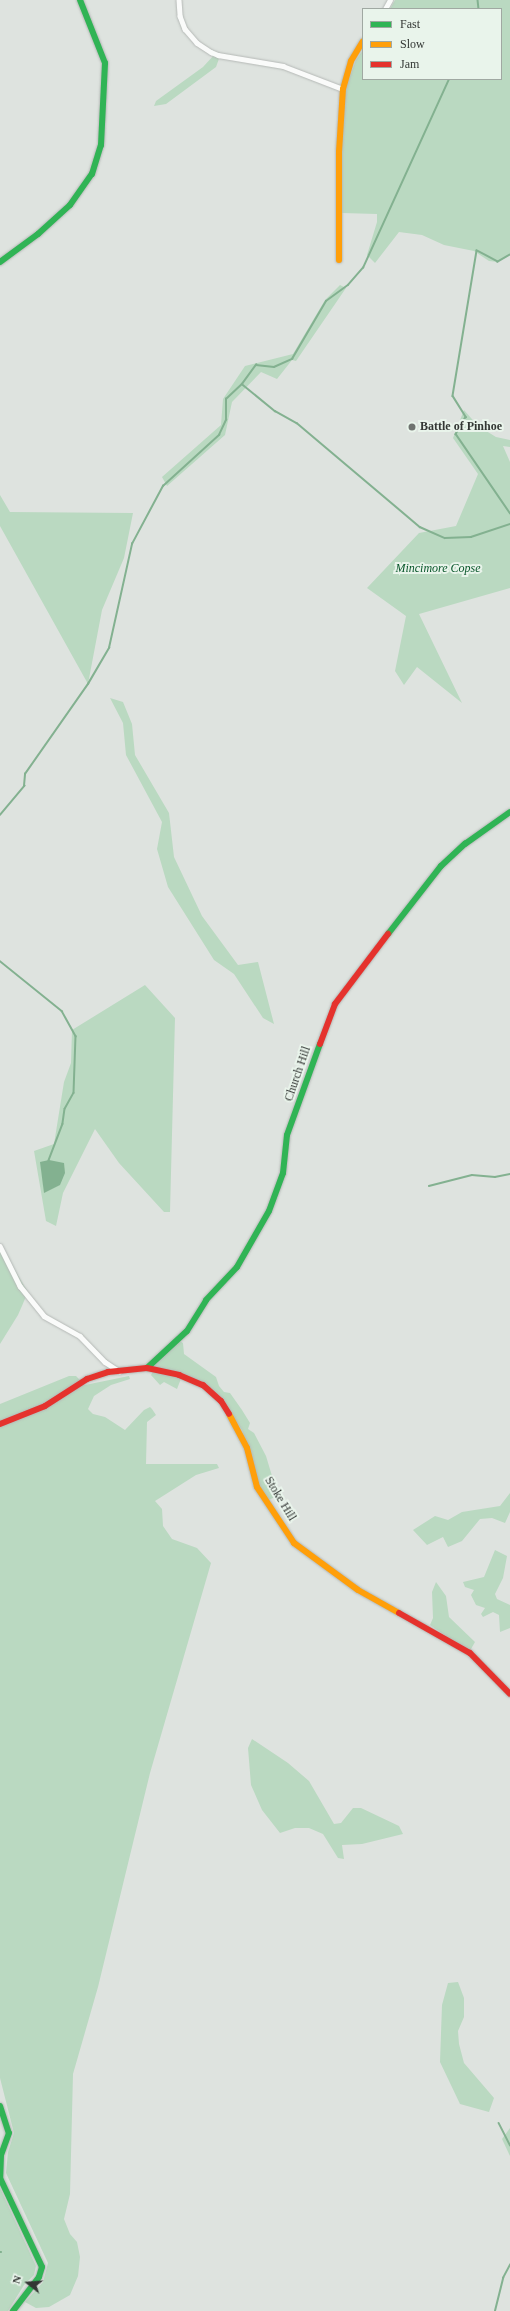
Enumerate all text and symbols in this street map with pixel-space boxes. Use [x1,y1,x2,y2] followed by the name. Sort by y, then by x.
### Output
[362,8,502,80] legend
[400,17,420,31] text: Fast
[400,37,425,51] text: Slow
[400,57,419,71] text: Jam
[420,420,502,434] place label: Battle of Pinhoe
[407,422,417,432] marker: Battle of Pinhoe
[395,562,481,576] park label: Mincimore Copse
[282,1045,314,1103] street label: Church Hill
[261,1474,299,1524] street label: Stoke Hill
[8,2263,48,2303] north arrow
[10,2274,23,2285] text: N

